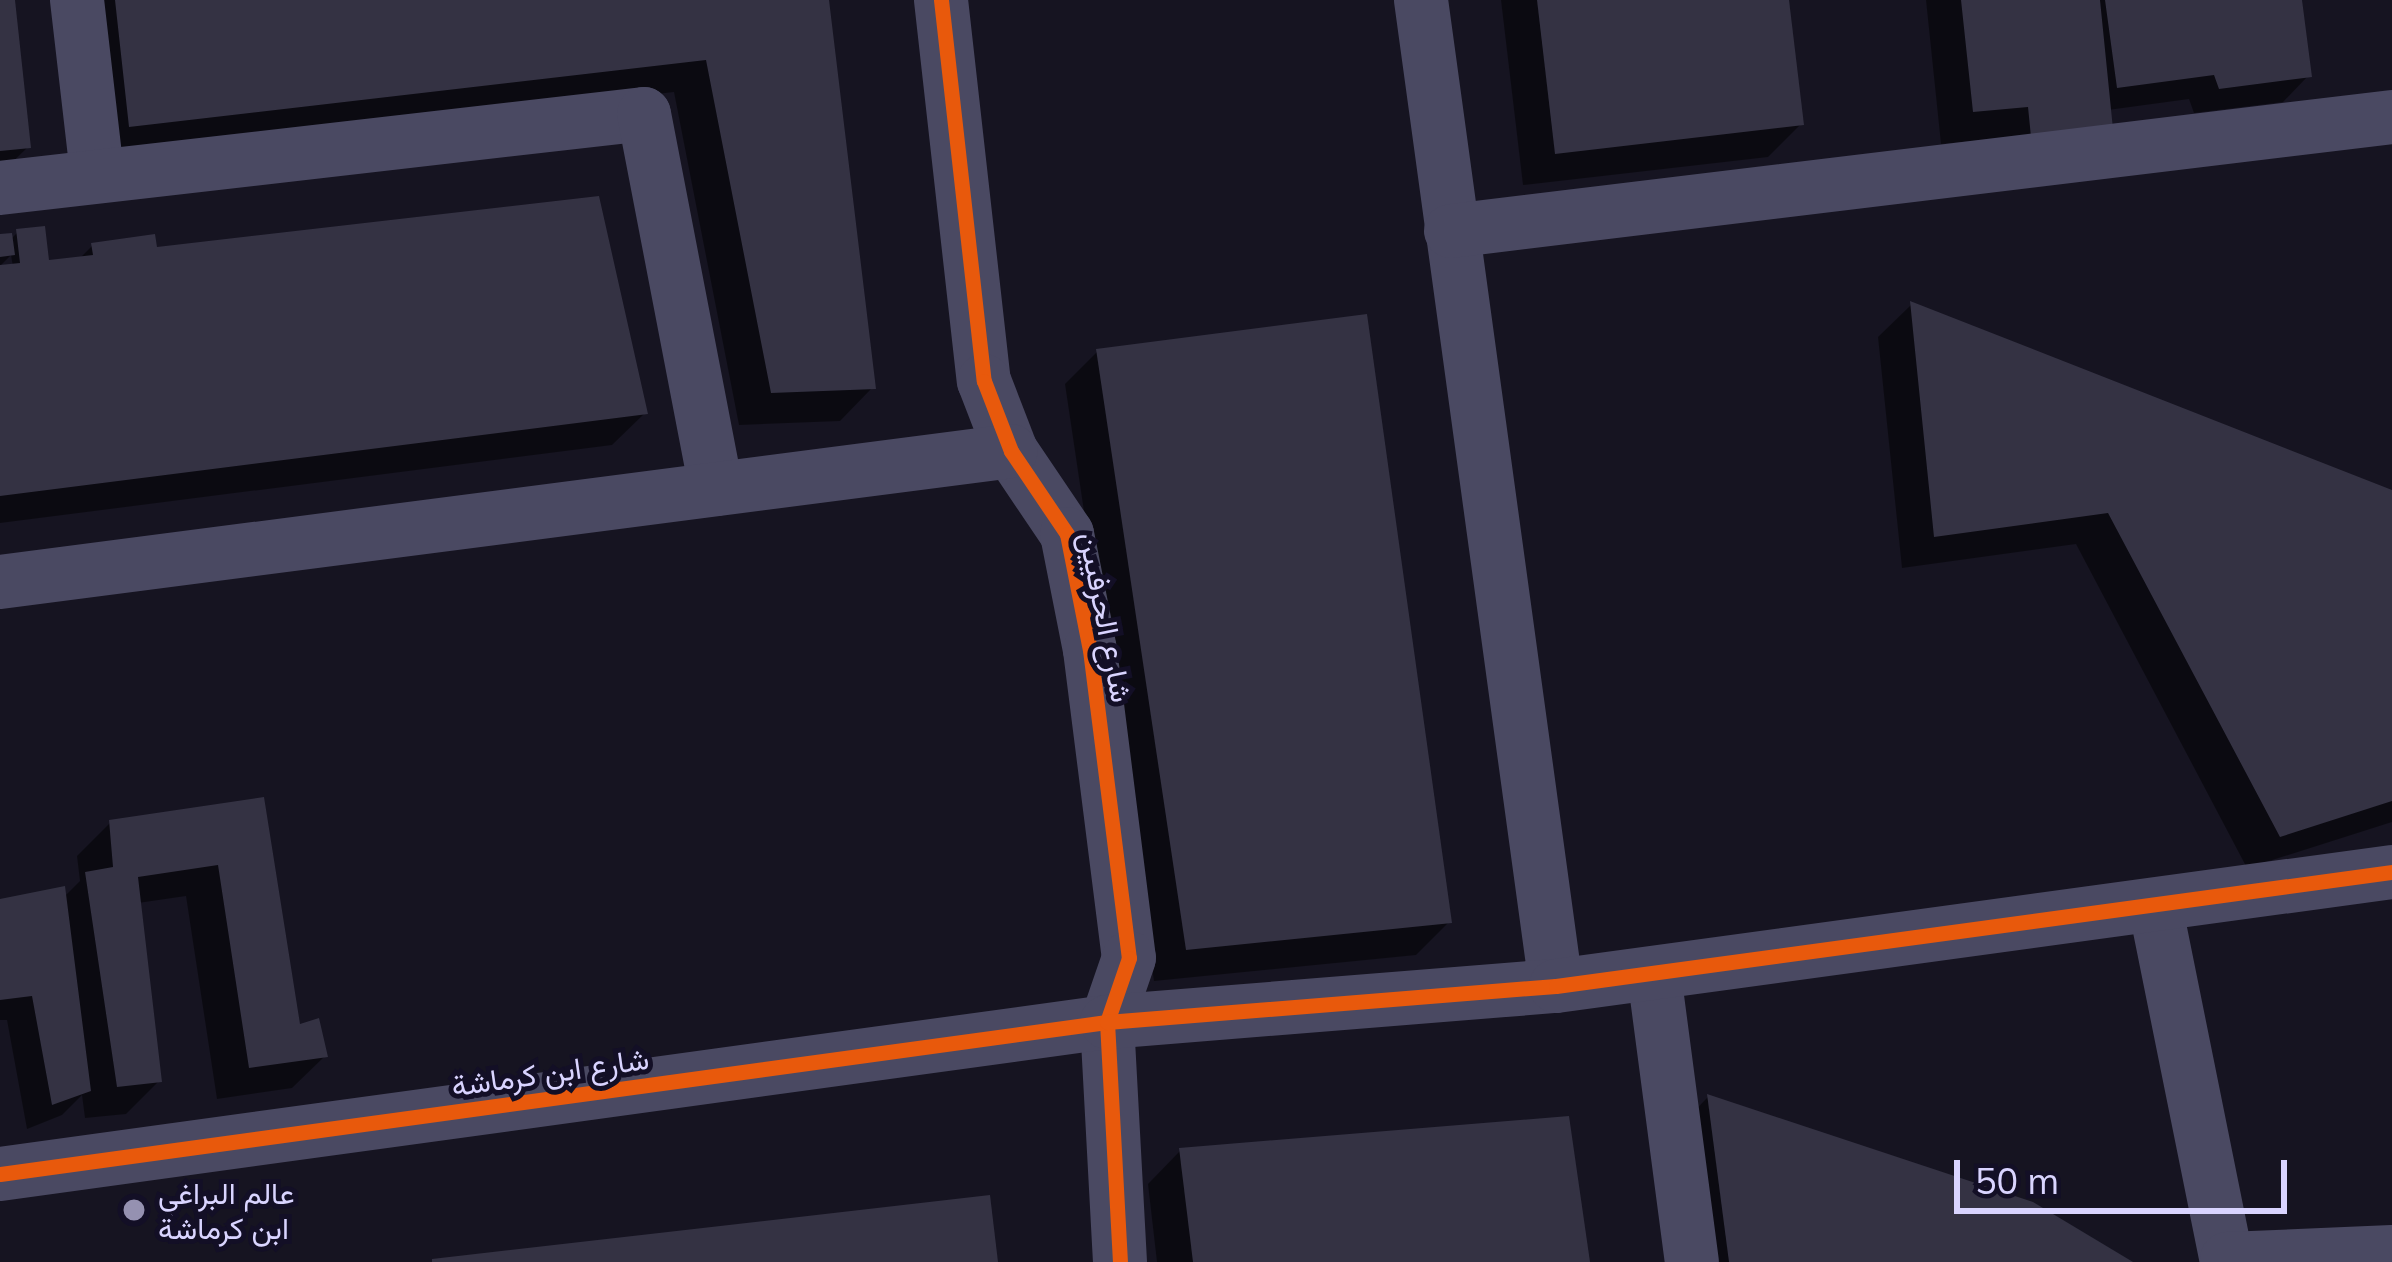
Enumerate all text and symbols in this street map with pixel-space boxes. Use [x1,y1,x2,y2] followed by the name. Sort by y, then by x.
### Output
[1072,529,1140,705] street label: شارع الحرفيين
[449,1040,651,1104] street label: شارع ابن كرماشة
[1960,1136,2293,1210] scale bar
[1975,1158,2059,1203] text: 50 m
[158,1175,295,1246] place label: عالم البراغي ابن كرماشة
[121,1197,147,1223] marker: عالم البراغي ابن كرماشة

